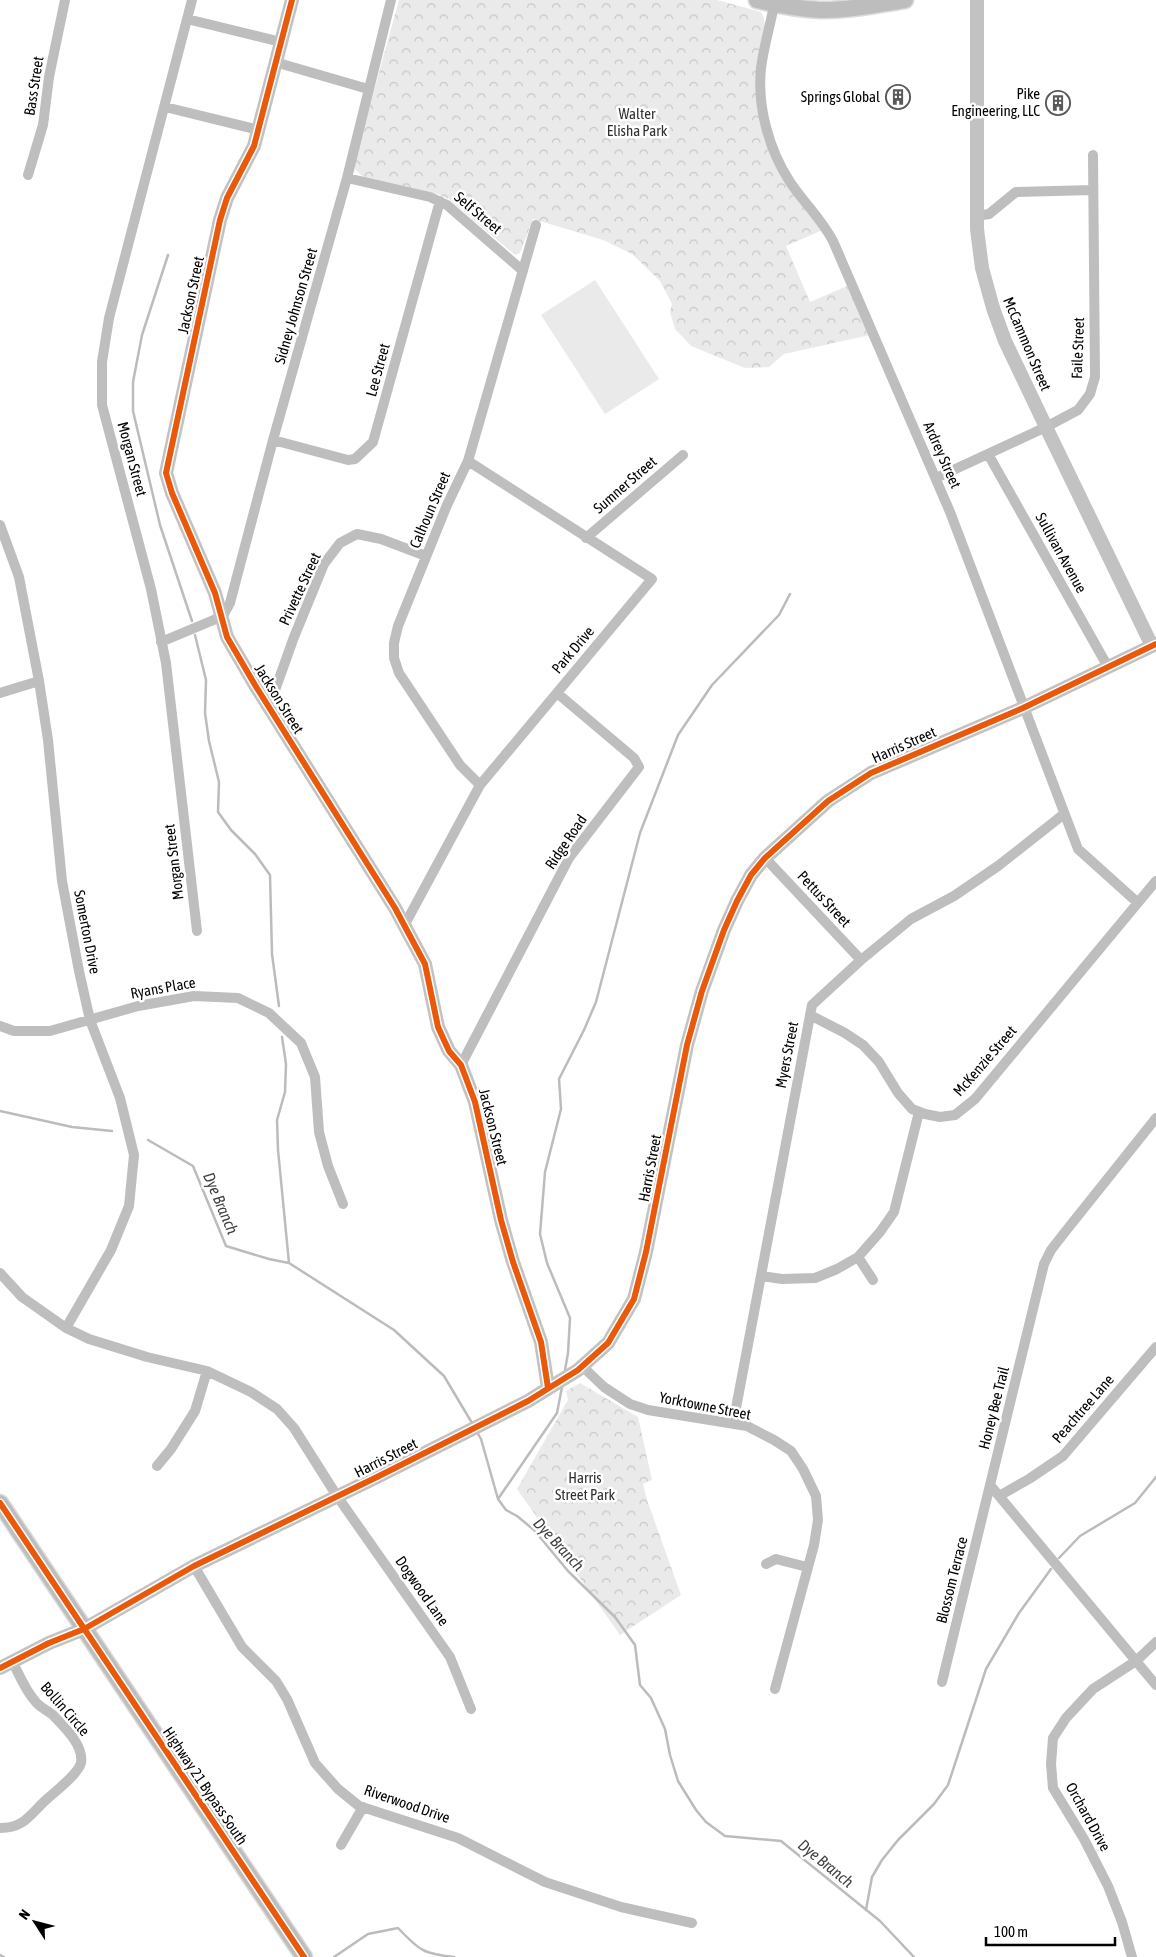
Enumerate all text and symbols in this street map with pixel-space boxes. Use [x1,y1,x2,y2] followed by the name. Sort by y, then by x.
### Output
[20,55,47,117] street label: Bass Street
[885,84,911,110] building icon: Springs Global
[951,85,1040,119] place label: Pike Engineering, LLC
[801,88,880,105] place label: Springs Global
[1045,90,1071,116] building icon: Pike Engineering, LLC
[607,105,668,139] park label: Walter Elisha Park
[451,188,505,237] street label: Self Street
[271,246,320,366] street label: Sidney Johnson Street
[174,255,207,335] street label: Jackson Street
[1000,294,1055,393] street label: McCammon Street
[1068,317,1087,379] street label: Faile Street
[362,341,393,398] street label: Lee Street
[920,419,965,491] street label: Ardrey Street
[114,420,151,498] street label: Morgan Street
[590,453,660,517] street label: Sumner Street
[406,469,453,551] street label: Calhoun Street
[1032,510,1090,596] street label: Sullivan Avenue
[275,550,324,628] street label: Privette Street
[548,623,597,677] street label: Park Drive
[251,661,307,737] street label: Jackson Street
[869,723,938,766] street label: Harris Street
[541,811,590,872] street label: Ridge Road
[160,823,187,901] street label: Morgan Street
[794,867,855,930] street label: Pettus Street
[71,889,104,975] street label: Somerton Drive
[129,973,197,1002] street label: Ryans Place
[772,1020,801,1090] street label: Myers Street
[950,1022,1020,1099] street label: McKenzie Street
[476,1087,511,1167] street label: Jackson Street
[635,1133,664,1203] street label: Harris Street
[199,1169,242,1237] water label: Dye Branch
[975,1365,1012,1451] street label: Honey Bee Trail
[1048,1371,1117,1446] street label: Peachtree Lane
[658,1388,752,1423] street label: Yorktowne Street
[352,1434,420,1481] street label: Harris Street
[555,1469,615,1503] park label: Harris Street Park
[529,1514,588,1575] water label: Dye Branch
[933,1535,971,1625] street label: Blossom Terrace
[392,1553,453,1629] street label: Dogwood Lane
[37,1678,93,1739] street label: Bollin Circle
[160,1724,251,1848] street label: Highway 21 Bypass South
[1063,1780,1114,1854] street label: Orchard Drive
[362,1781,452,1826] street label: Riverwood Drive
[794,1835,857,1892] water label: Dye Branch
[10,1897,60,1947] north arrow
[16,1906,33,1922] text: N
[986,1914,1115,1946] scale bar
[994,1923,1028,1940] text: 100 m

